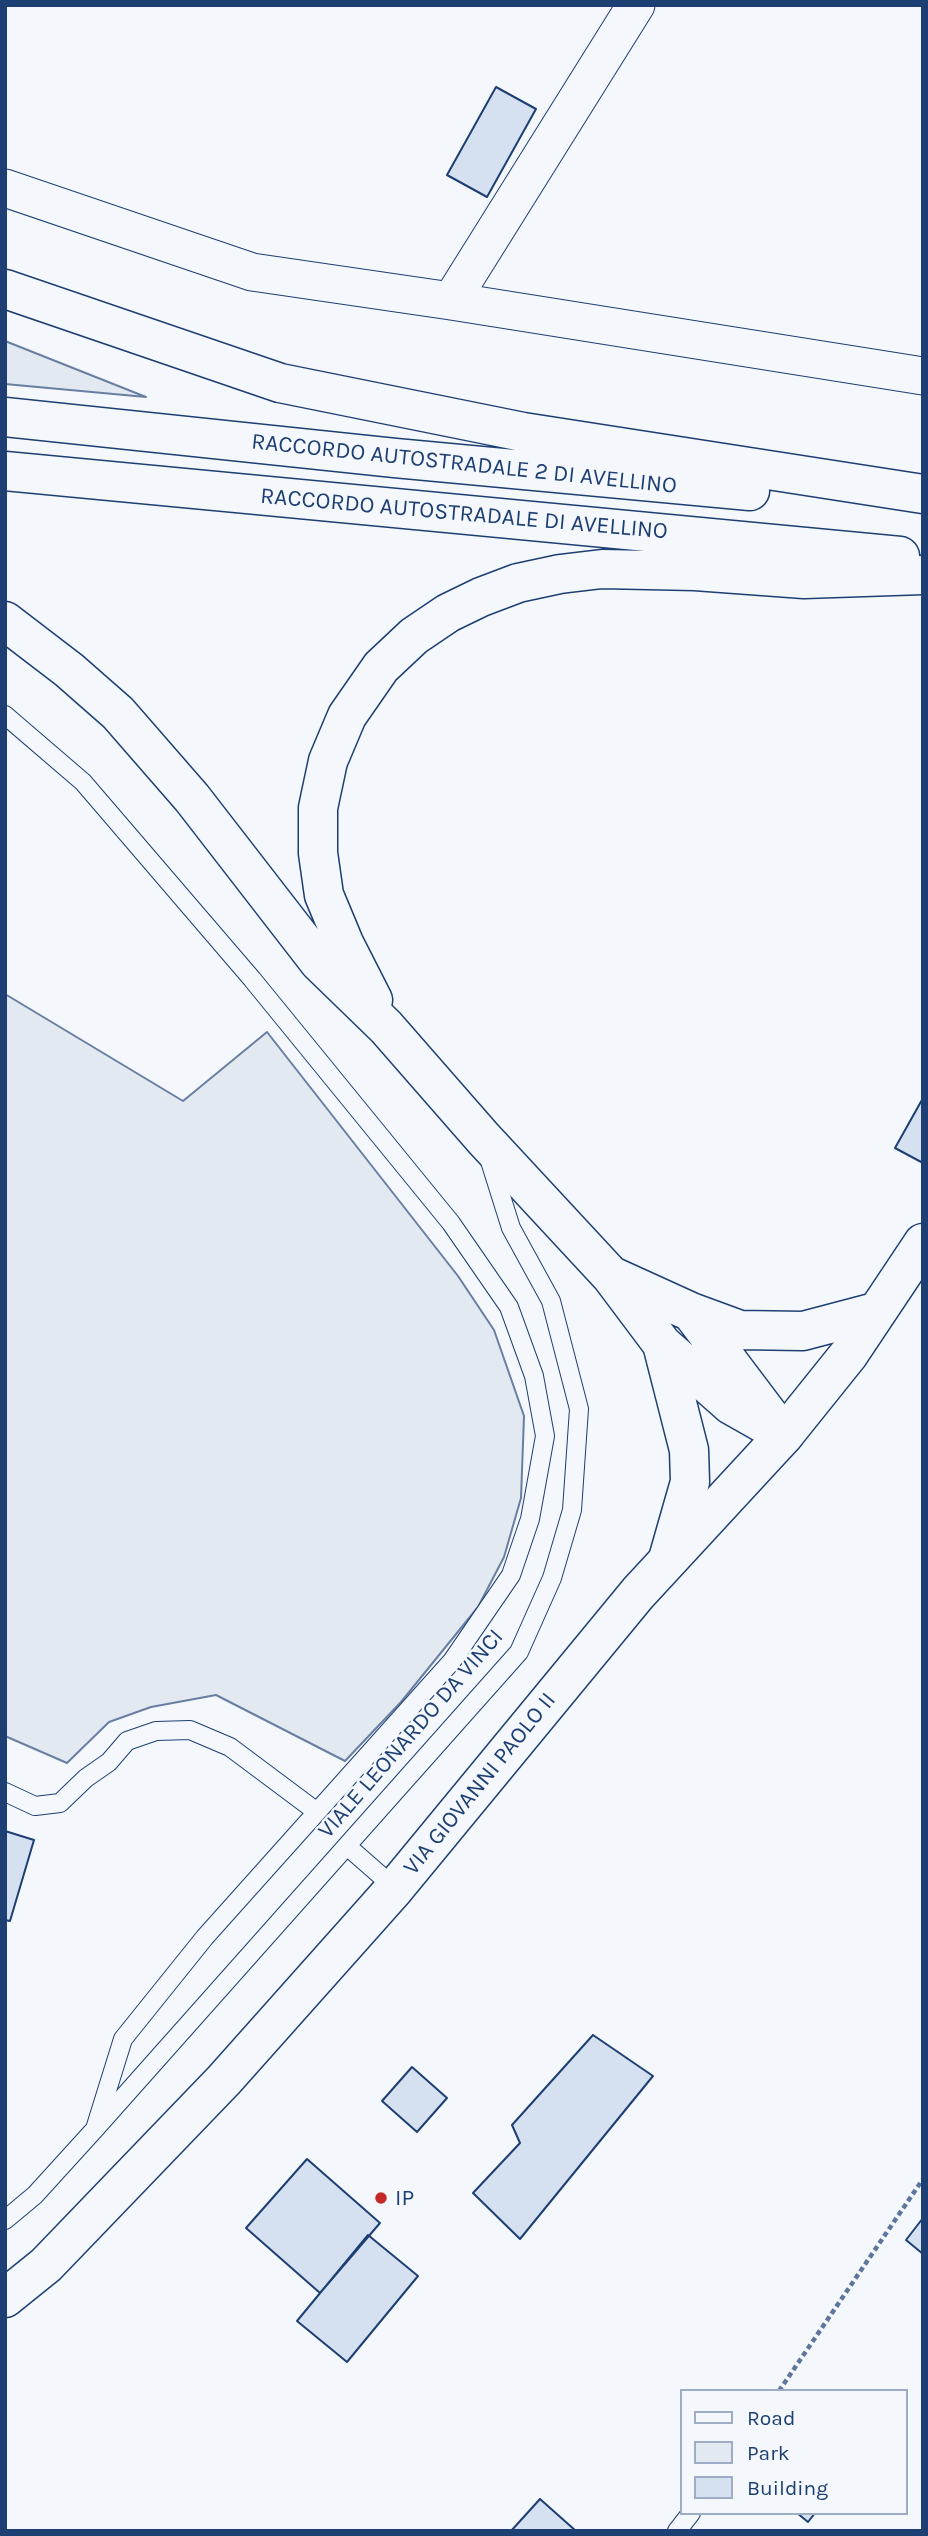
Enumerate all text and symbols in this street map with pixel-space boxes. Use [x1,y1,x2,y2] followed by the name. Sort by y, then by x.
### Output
[250,428,678,500] street label: RACCORDO AUTOSTRADALE 2 DI AVELLINO
[259,482,669,546] street label: RACCORDO AUTOSTRADALE DI AVELLINO
[313,1624,509,1844] street label: VIALE LEONARDO DA VINCI
[398,1687,562,1881] street label: VIA GIOVANNI PAOLO II
[395,2184,414,2212] place label: IP
[373,2190,389,2206] marker: IP
[680,2389,907,2515] legend
[747,2406,795,2430] text: Road
[747,2441,790,2465] text: Park
[747,2476,828,2500] text: Building

